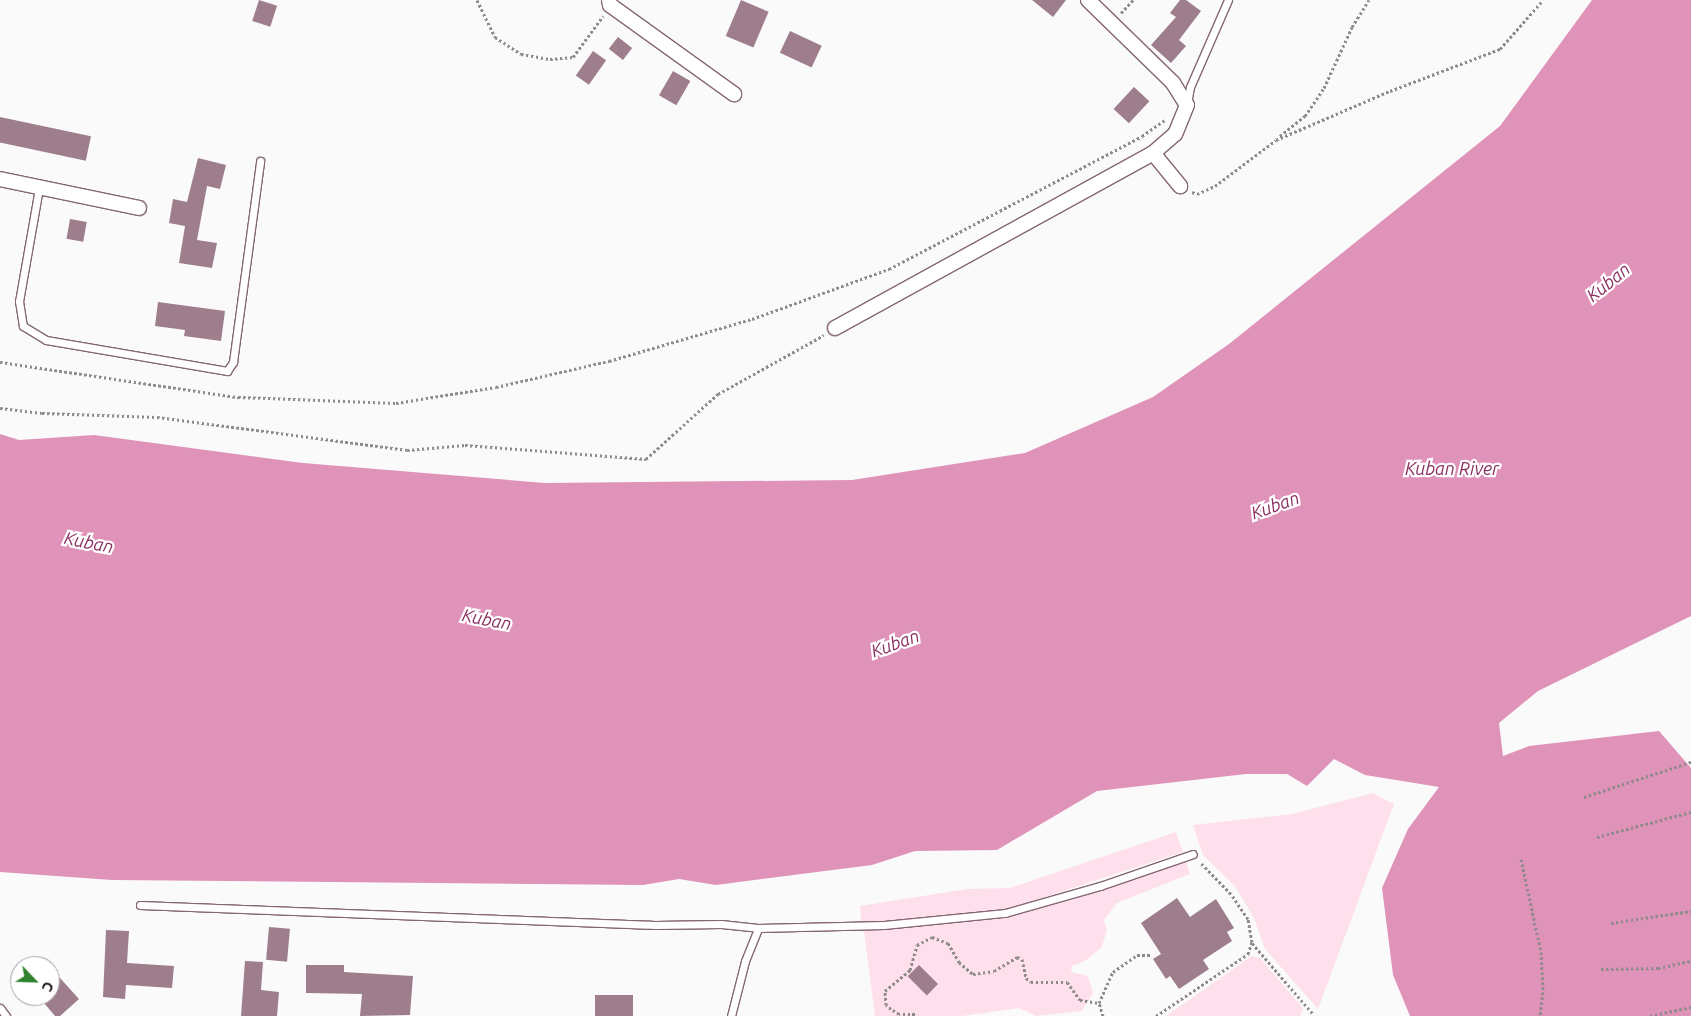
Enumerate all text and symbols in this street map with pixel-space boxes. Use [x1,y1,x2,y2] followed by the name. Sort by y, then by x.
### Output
[1582,258,1634,306] water label: Kuban
[1405,457,1499,479] water label: Kuban River
[1248,486,1302,524] water label: Kuban
[62,527,116,557] water label: Kuban
[460,604,514,634] water label: Kuban
[868,624,922,662] water label: Kuban
[10,956,60,1006] north arrow
[39,979,57,994] text: С

